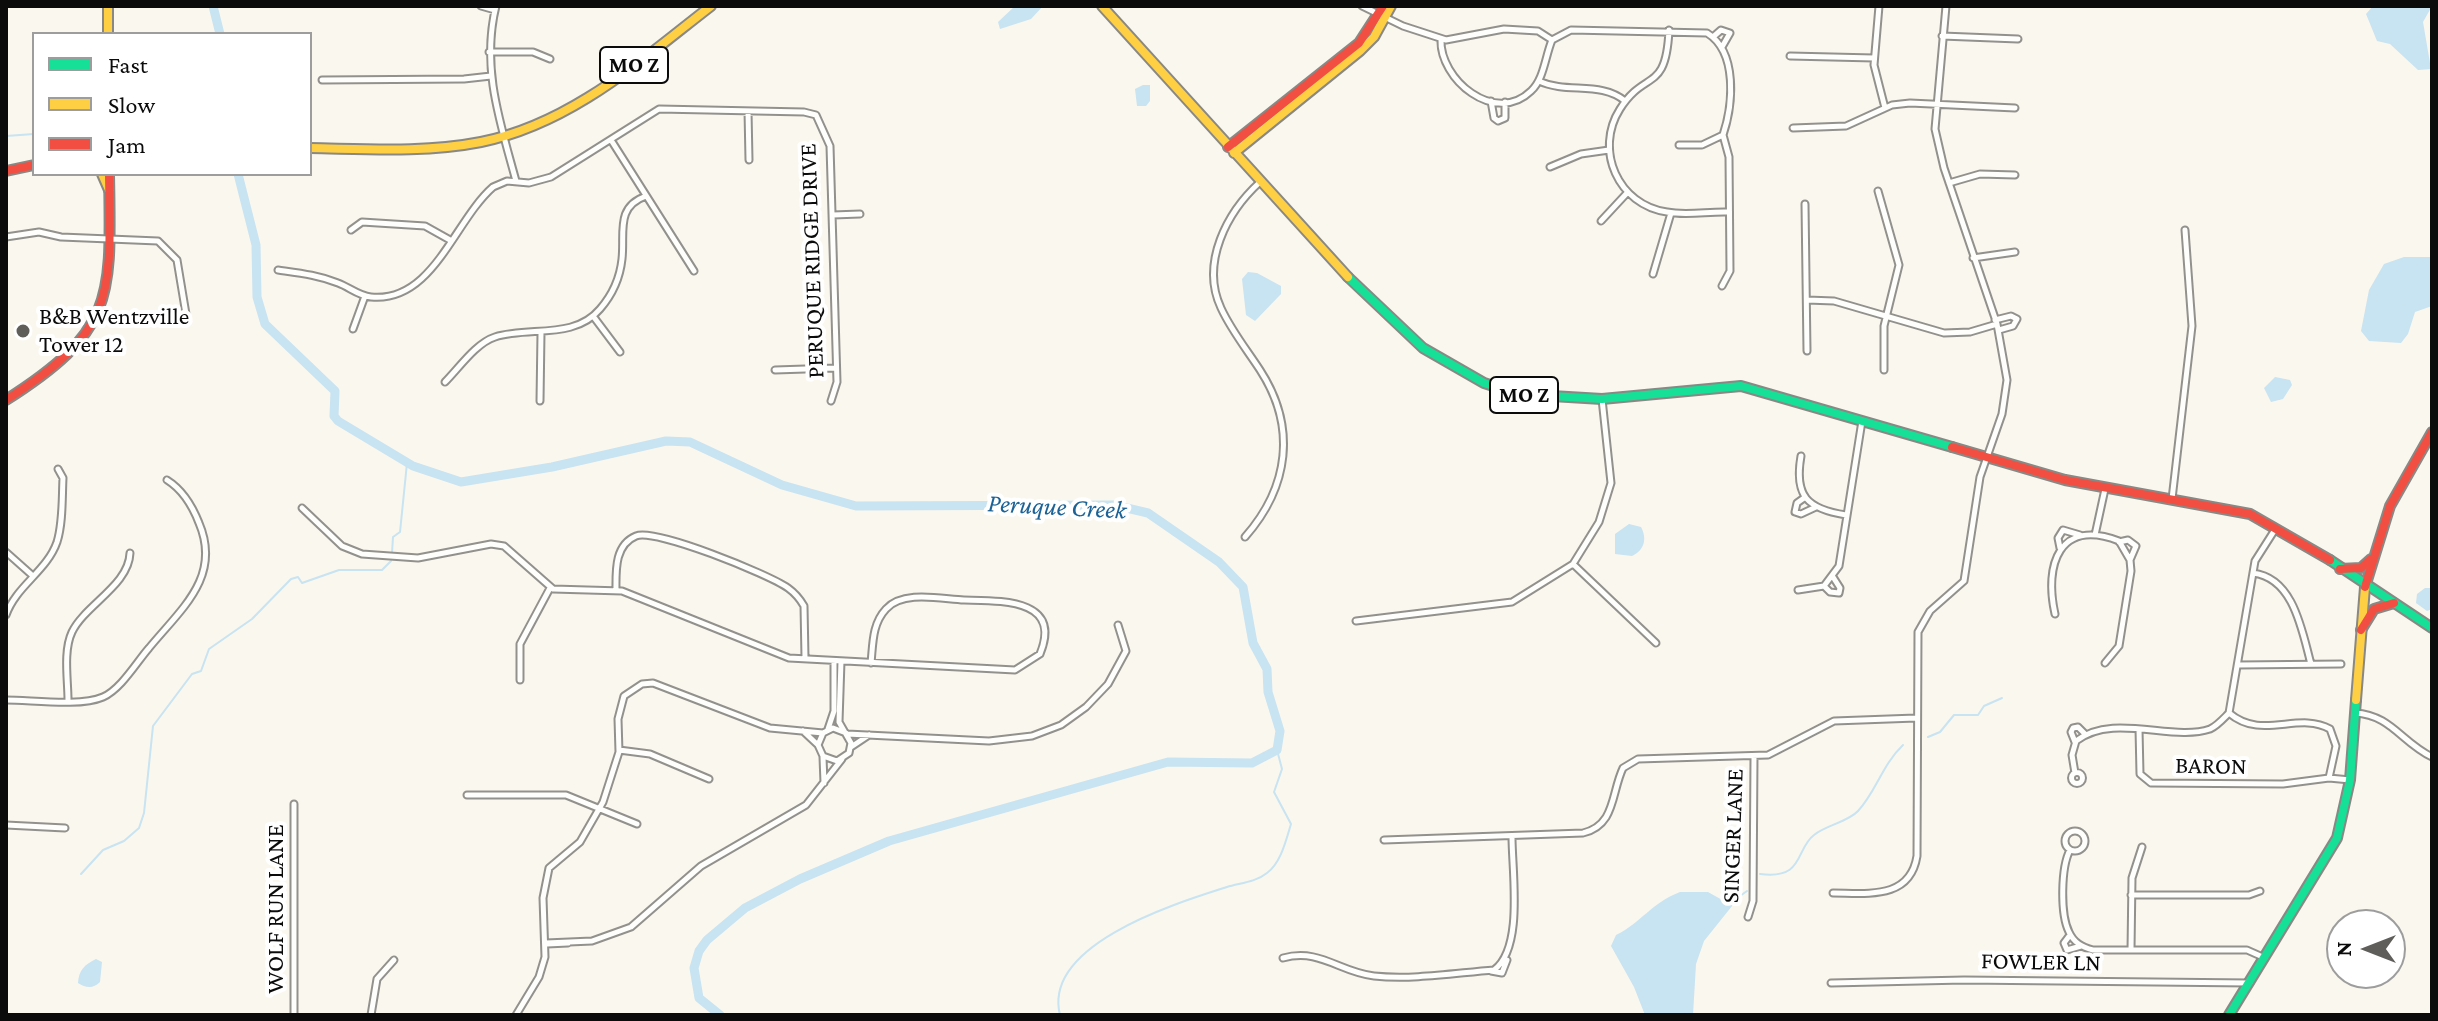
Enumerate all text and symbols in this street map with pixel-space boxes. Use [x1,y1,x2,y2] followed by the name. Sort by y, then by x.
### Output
[32,32,312,176] legend
[600,47,668,83] road number: MO Z
[108,51,148,78] text: Fast
[108,91,155,118] text: Slow
[108,131,146,158] text: Jam
[794,143,830,379] street label: PERUQUE RIDGE DRIVE
[39,303,189,359] place label: B&B Wentzville Tower 12
[14,322,32,340] marker: B&B Wentzville Tower 12
[1490,377,1558,413] road number: MO Z
[987,488,1127,526] water label: Peruque Creek
[2175,751,2247,781] street label: BARON
[1716,768,1750,904] street label: SINGER LANE
[262,824,290,994] street label: WOLF RUN LANE
[2326,909,2406,989] north arrow
[2331,942,2356,957] text: N
[1981,947,2101,977] street label: FOWLER LN

